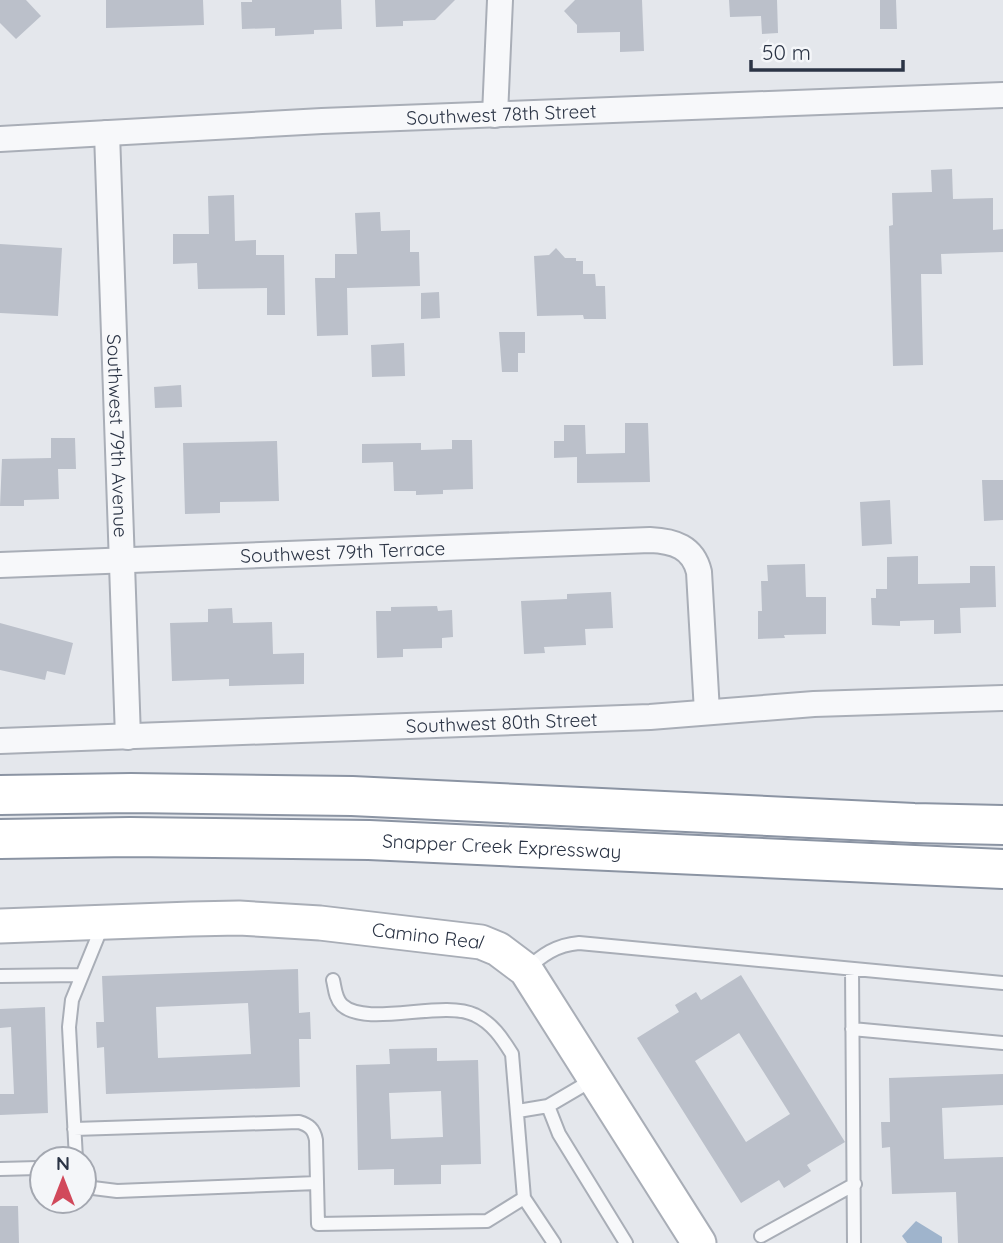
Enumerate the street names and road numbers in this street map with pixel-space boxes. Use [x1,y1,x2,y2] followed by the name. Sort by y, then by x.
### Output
[406,99,597,130] street label: Southwest 78th Street
[102,334,133,538] street label: Southwest 79th Avenue
[240,536,446,568] street label: Southwest 79th Terrace
[405,707,598,738] street label: Southwest 80th Street
[382,829,622,864] street label: Snapper Creek Expressway
[371,917,488,954] street label: Camino Real

